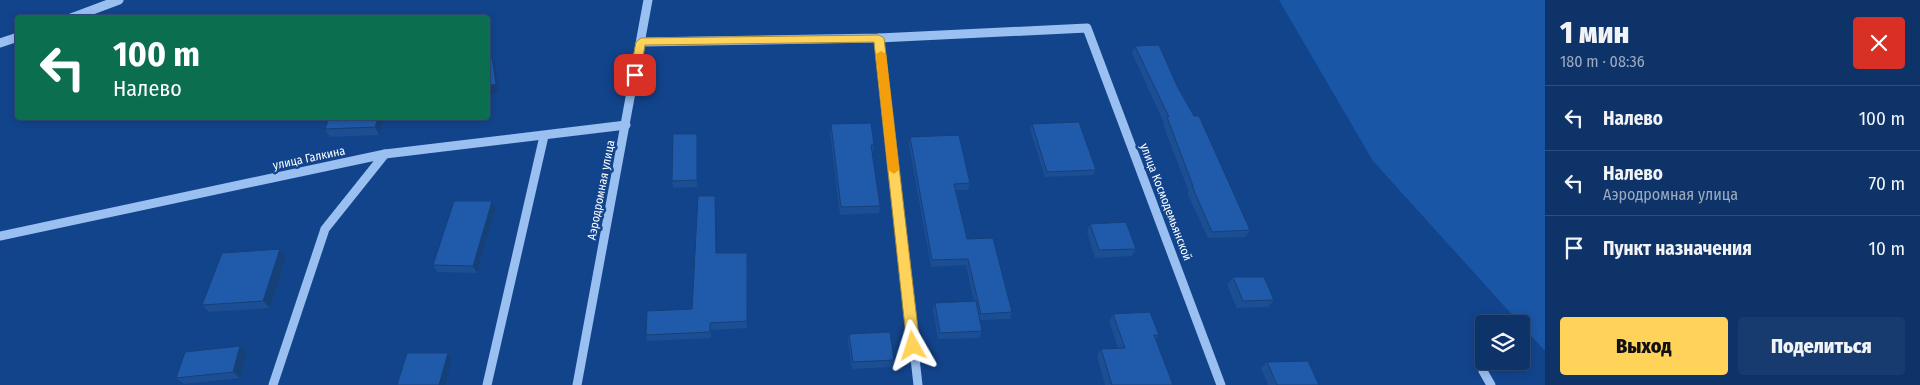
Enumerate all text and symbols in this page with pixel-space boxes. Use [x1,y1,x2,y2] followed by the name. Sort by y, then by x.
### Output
[1560,15,1629,51] text: 1 мин
[1853,17,1905,69] button: close
[113,33,200,75] text: 100 m
[30,35,95,100] icon: left
[1560,52,1645,71] text: 180 m · 08:36
[614,54,656,96] pin
[621,61,649,89] icon: arrive
[113,75,182,102] text: Налево
[1560,104,1588,132] icon: left
[1603,107,1663,130] text: Налево
[1859,107,1905,130] text: 100 m
[584,139,618,241] street label: Аэродромная улица
[1137,141,1195,263] street label: улица Космодемьянской
[272,143,347,172] street label: улица Галкина
[1603,162,1663,185] text: Налево
[1560,169,1588,197] icon: left
[1869,172,1905,195] text: 70 m
[1603,185,1738,204] text: Аэродромная улица
[1560,234,1588,262] icon: arrive
[1603,237,1752,260] text: Пункт назначения
[1869,237,1905,260] text: 10 m
[1475,315,1530,370] map controls
[1475,315,1530,370] button: layers
[1560,317,1728,375] button: Выход
[1738,317,1905,375] button: Поделиться
[886,319,938,371] position arrow

